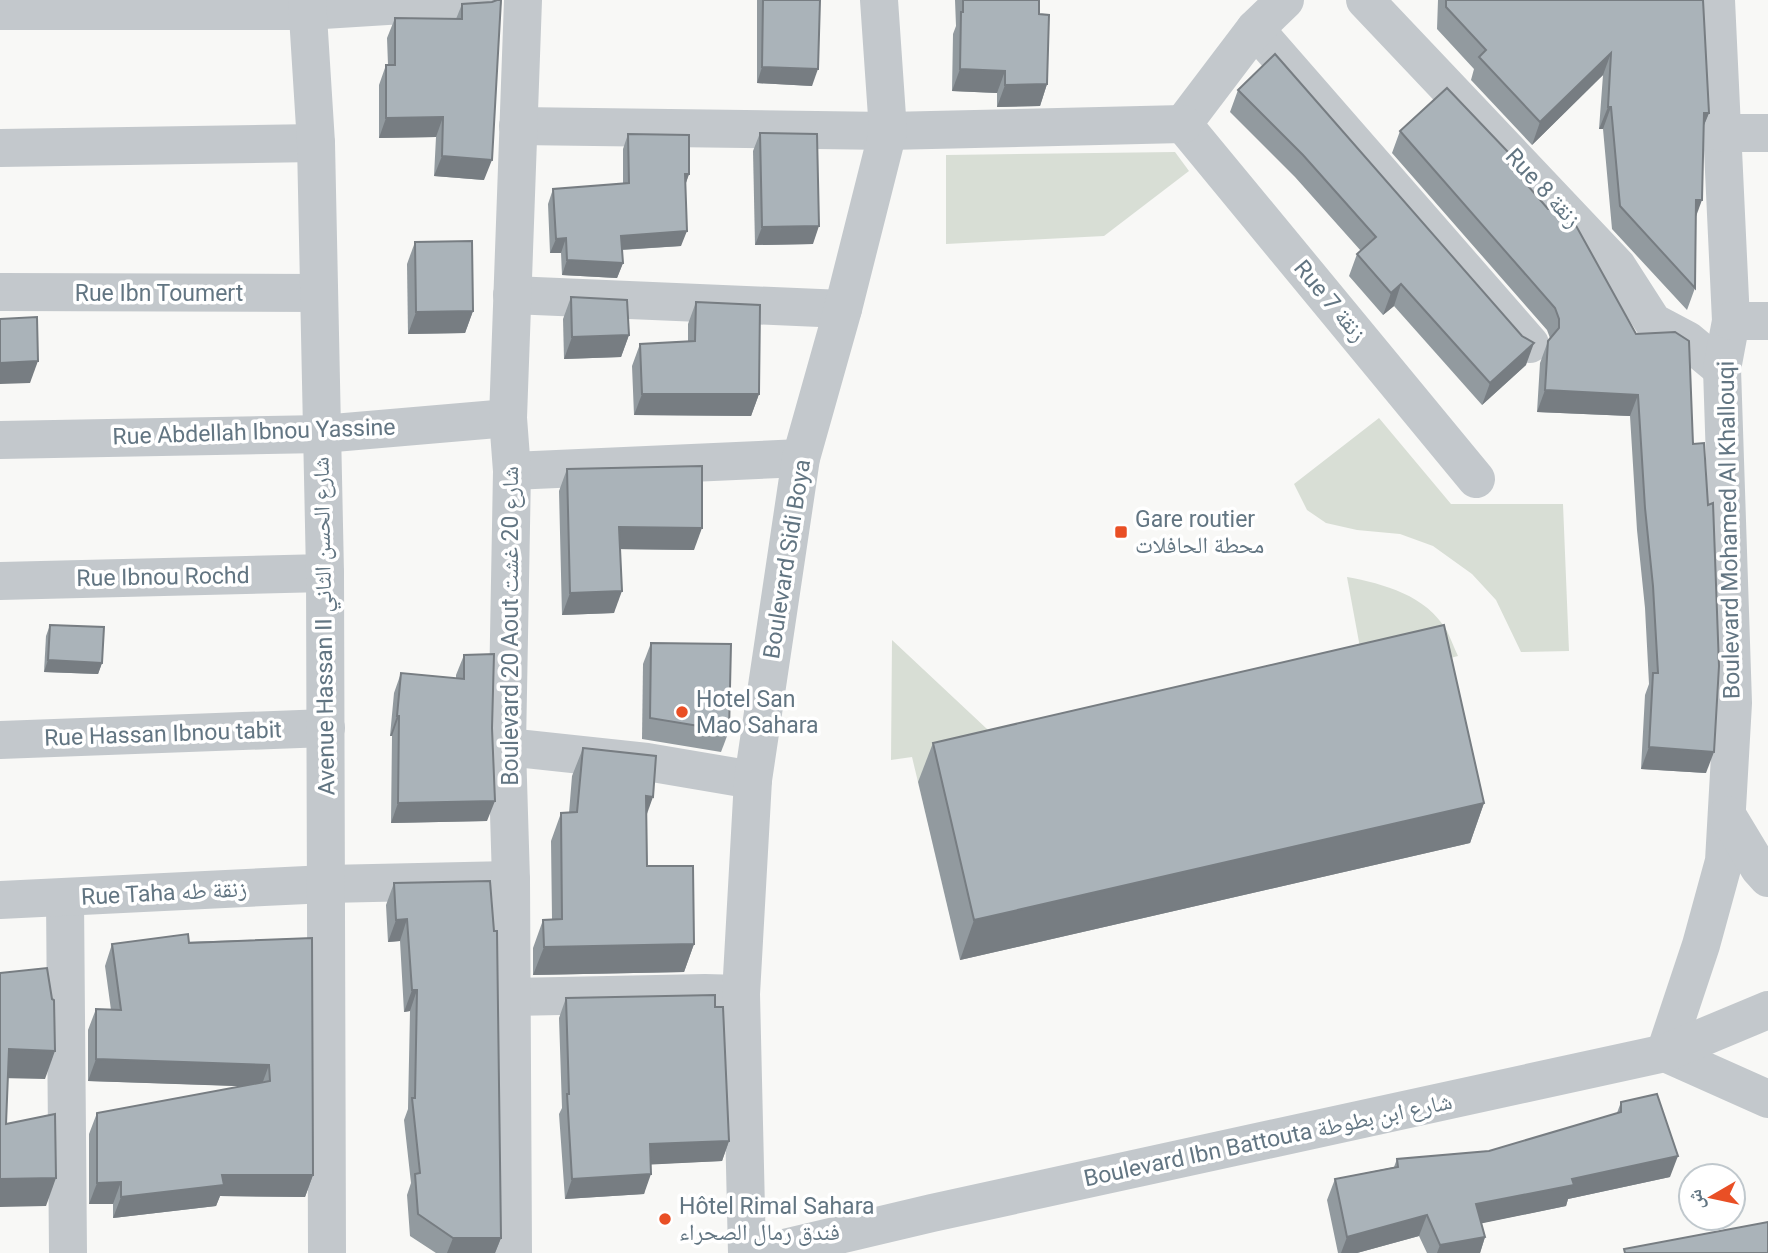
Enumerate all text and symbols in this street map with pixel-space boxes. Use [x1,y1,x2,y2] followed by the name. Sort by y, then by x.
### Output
[1500,143,1586,233] street label: Rue 8 زنقة
[1288,255,1372,347] street label: Rue 7 زنقة
[75,280,243,307] street label: Rue Ibn Toumert
[1713,361,1745,699] street label: Boulevard Mohamed Al Khallouqi
[112,414,396,450] street label: Rue Abdellah Ibnou Yassine
[308,456,345,796] street label: Avenue Hassan II شارع الحسن الثاني
[758,457,816,661] street label: Boulevard Sidi Boya
[497,466,525,786] street label: Boulevard 20 Aout شارع 20 غشت
[1135,506,1264,559] place label: Gare routier محطة الحافلات
[1113,524,1129,540] marker: Gare routier محطة الحافلات
[76,562,250,592] street label: Rue Ibnou Rochd
[696,686,819,739] place label: Hotel San Mao Sahara
[674,704,690,720] marker: Hotel San Mao Sahara
[44,716,282,752] street label: Rue Hassan Ibnou tabit
[80,875,248,911] street label: Rue Taha زنقة طه
[1081,1088,1455,1193] street label: Boulevard Ibn Battouta شارع ابن بطوطة
[1677,1162,1747,1232] north arrow
[1683,1188,1709,1211] text: ش
[679,1193,875,1246] place label: Hôtel Rimal Sahara فندق رمال الصحراء
[657,1211,673,1227] marker: Hôtel Rimal Sahara فندق رمال الصحراء

